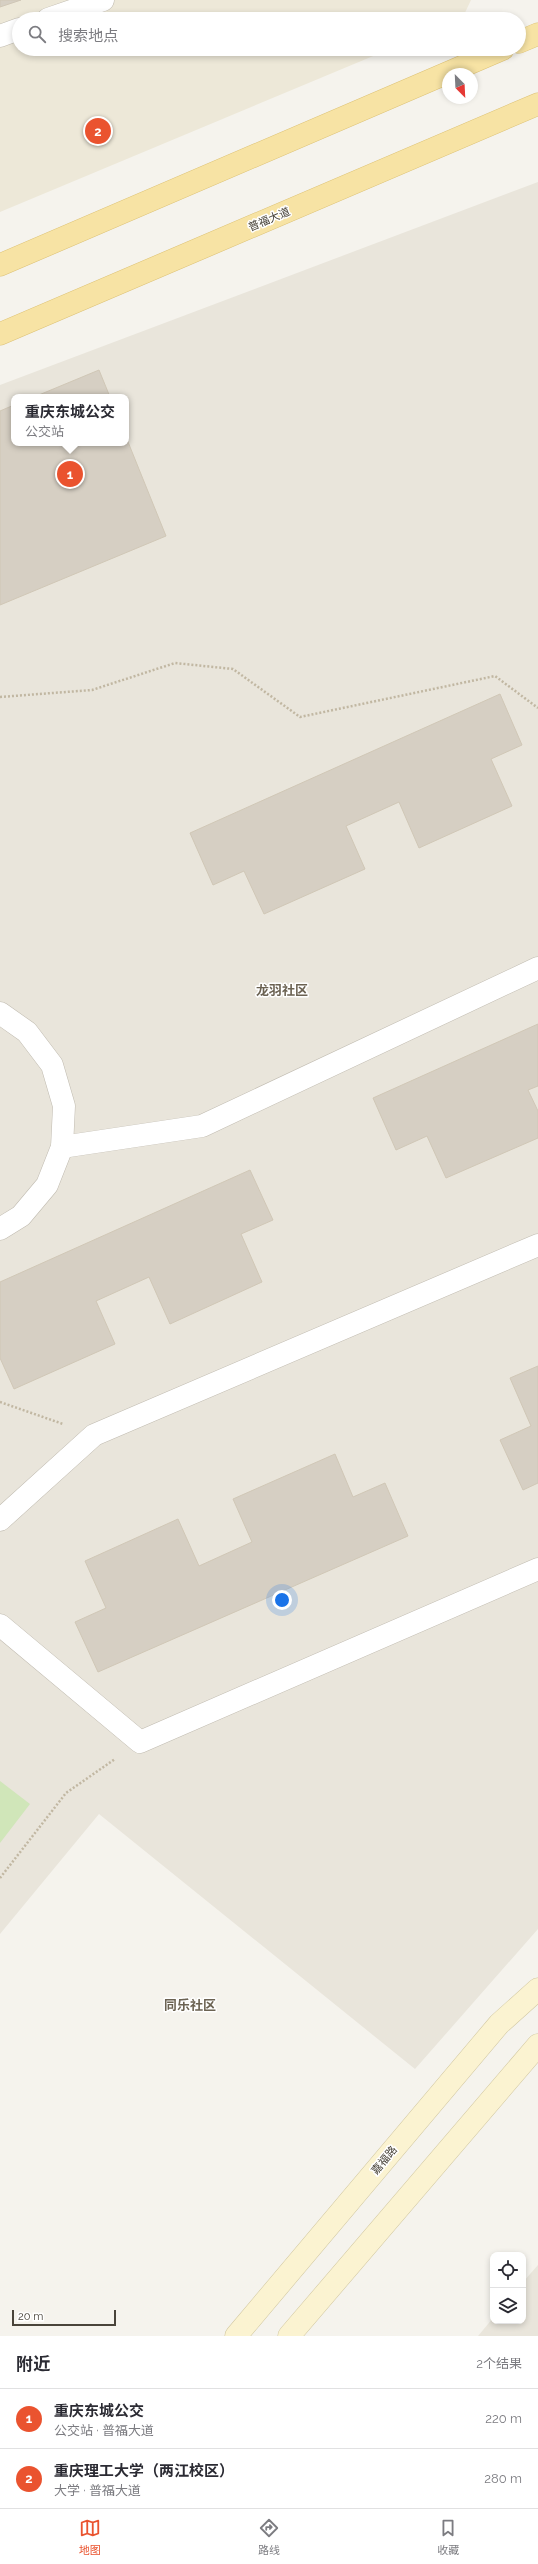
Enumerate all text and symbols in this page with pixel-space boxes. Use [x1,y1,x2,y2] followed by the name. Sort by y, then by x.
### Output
[12,12,526,56] search box
[26,23,48,45] icon: search
[58,27,118,45] text: 搜索地点
[442,68,478,104] north arrow
[85,116,111,146] pin: 2
[246,205,292,234] street label: 普福大道
[11,394,129,446] popup
[25,403,115,421] text: 重庆东城公交
[25,424,64,439] text: 公交站
[57,459,83,489] pin: 1
[256,983,308,998] district label: 龙羽社区
[272,1590,292,1610] your location
[164,1998,216,2013] district label: 同乐社区
[369,2144,400,2177] street label: 嘉福路
[490,2252,526,2324] map controls
[490,2252,526,2288] button: locate
[490,2288,526,2324] button: layers
[12,2308,116,2327] scale bar
[18,2310,43,2323] text: 20 m
[16,2354,50,2374] text: 附近
[476,2356,522,2371] text: 2个结果
[54,2402,144,2420] text: 重庆东城公交
[26,2411,32,2426] text: 1
[485,2411,522,2426] text: 220 m
[54,2423,154,2438] text: 公交站 · 普福大道
[54,2462,234,2480] text: 重庆理工大学（两江校区）
[25,2471,33,2486] text: 2
[484,2471,522,2486] text: 280 m
[54,2483,141,2498] text: 大学 · 普福大道
[79,2517,101,2557] tab: 地图
[258,2517,280,2557] tab: 路线
[437,2517,459,2557] tab: 收藏

